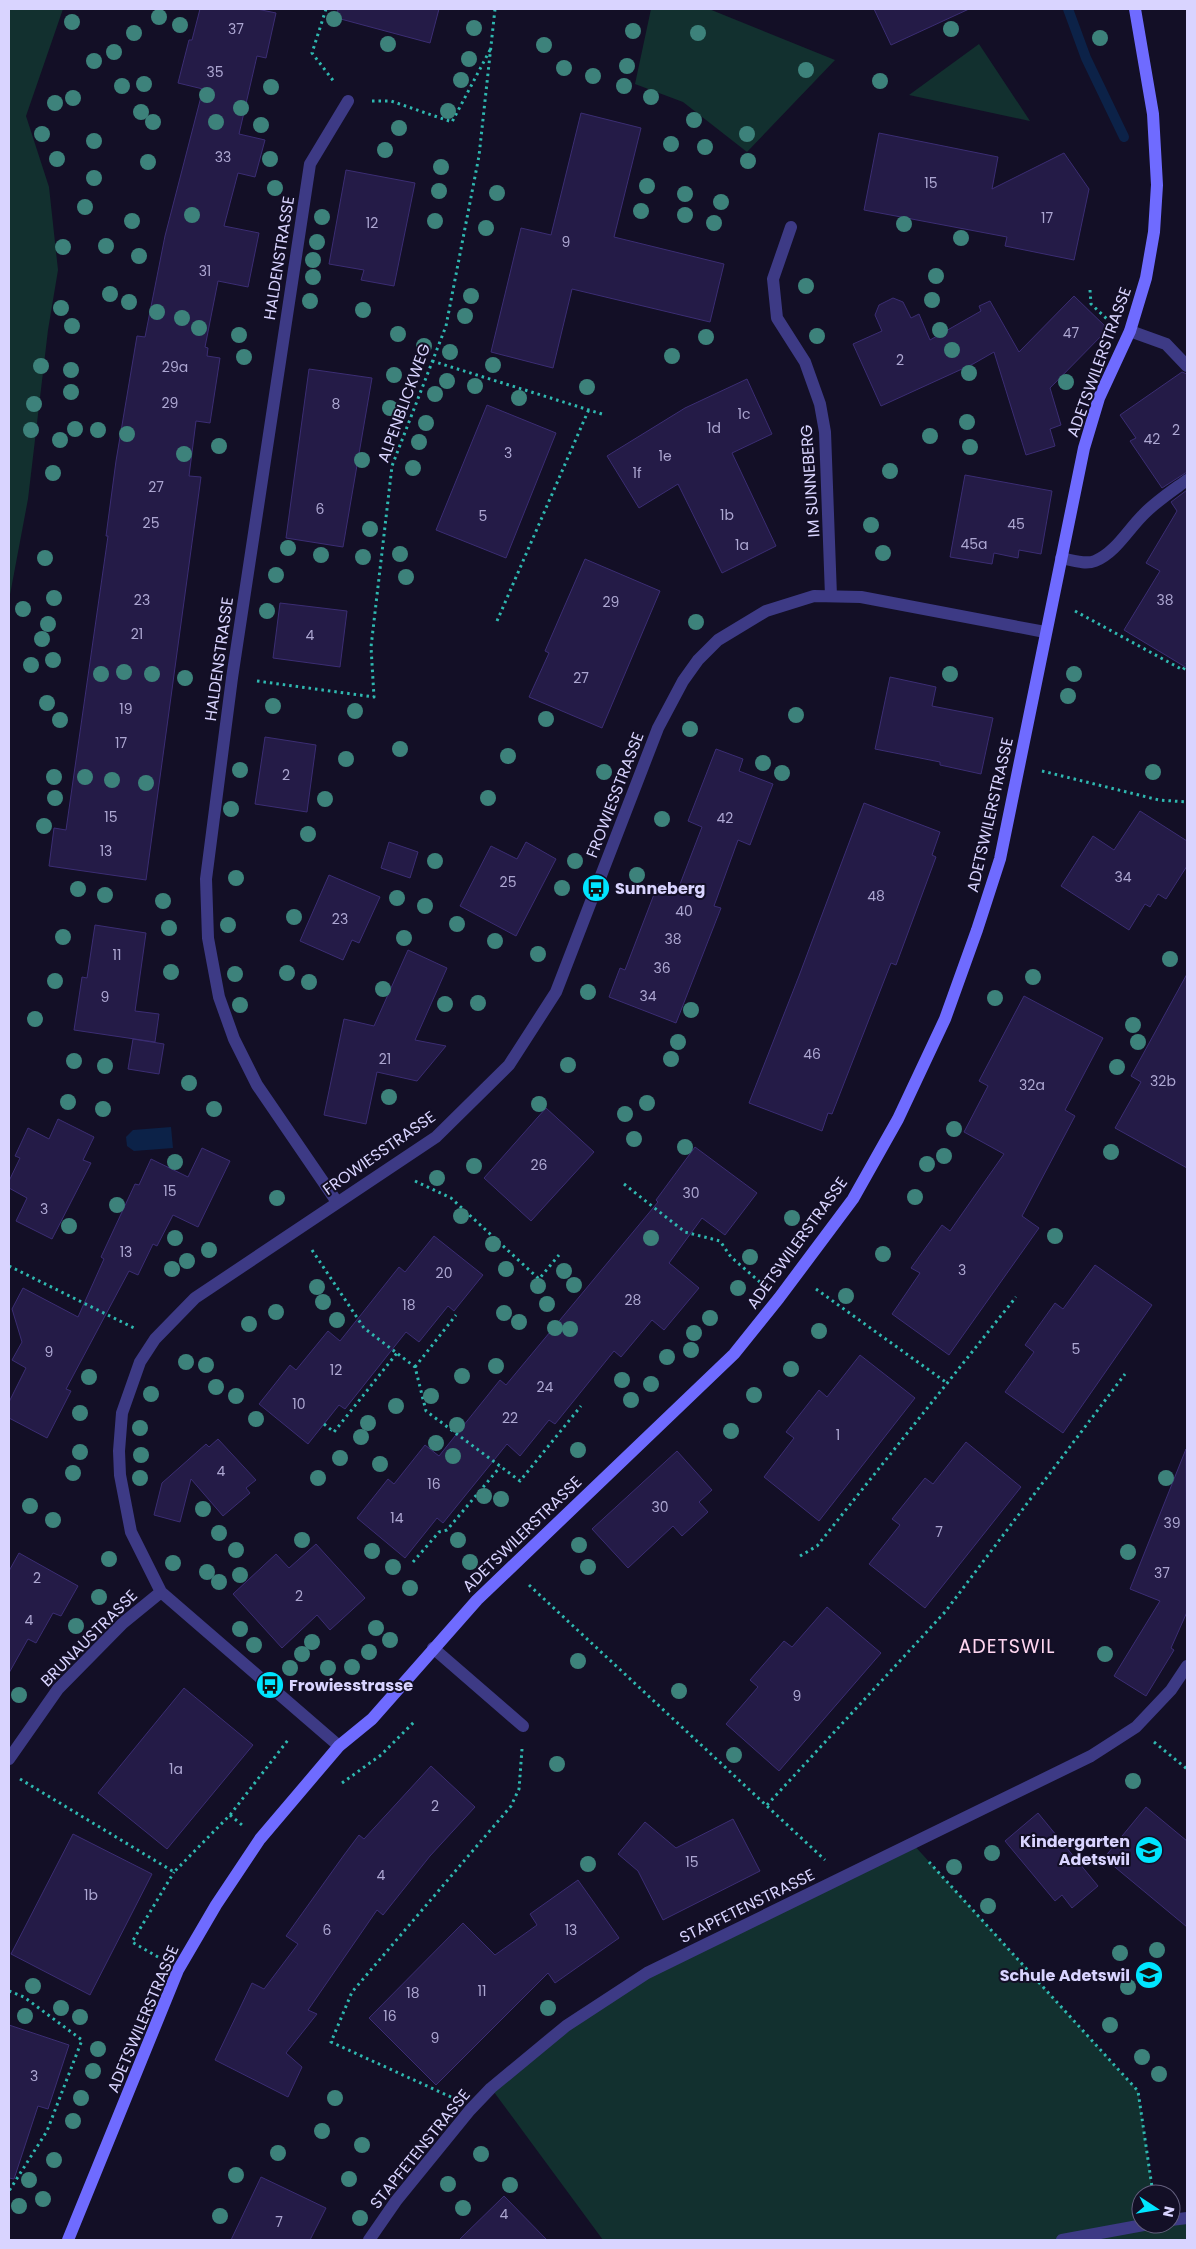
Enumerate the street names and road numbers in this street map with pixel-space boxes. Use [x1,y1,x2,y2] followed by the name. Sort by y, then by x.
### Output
[258,194,300,322] street label: HALDENSTRASSE
[1061,284,1137,440] street label: ADETSWILERSTRASSE
[372,340,436,466] street label: ALPENBLICKWEG
[795,424,825,538] street label: IM SUNNEBERG
[199,595,239,723] street label: HALDENSTRASSE
[580,729,650,861] street label: FROWIESSTRASSE
[961,735,1019,895] street label: ADETSWILERSTRASSE
[318,1105,440,1201] street label: FROWIESSTRASSE
[741,1172,853,1314] street label: ADETSWILERSTRASSE
[457,1471,587,1597] street label: ADETSWILERSTRASSE
[35,1584,143,1692] street label: BRUNAUSTRASSE
[675,1863,819,1949] street label: STAPFETENSTRASSE
[101,1942,185,2096] street label: ADETSWILERSTRASSE
[364,2084,476,2214] street label: STAPFETENSTRASSE

